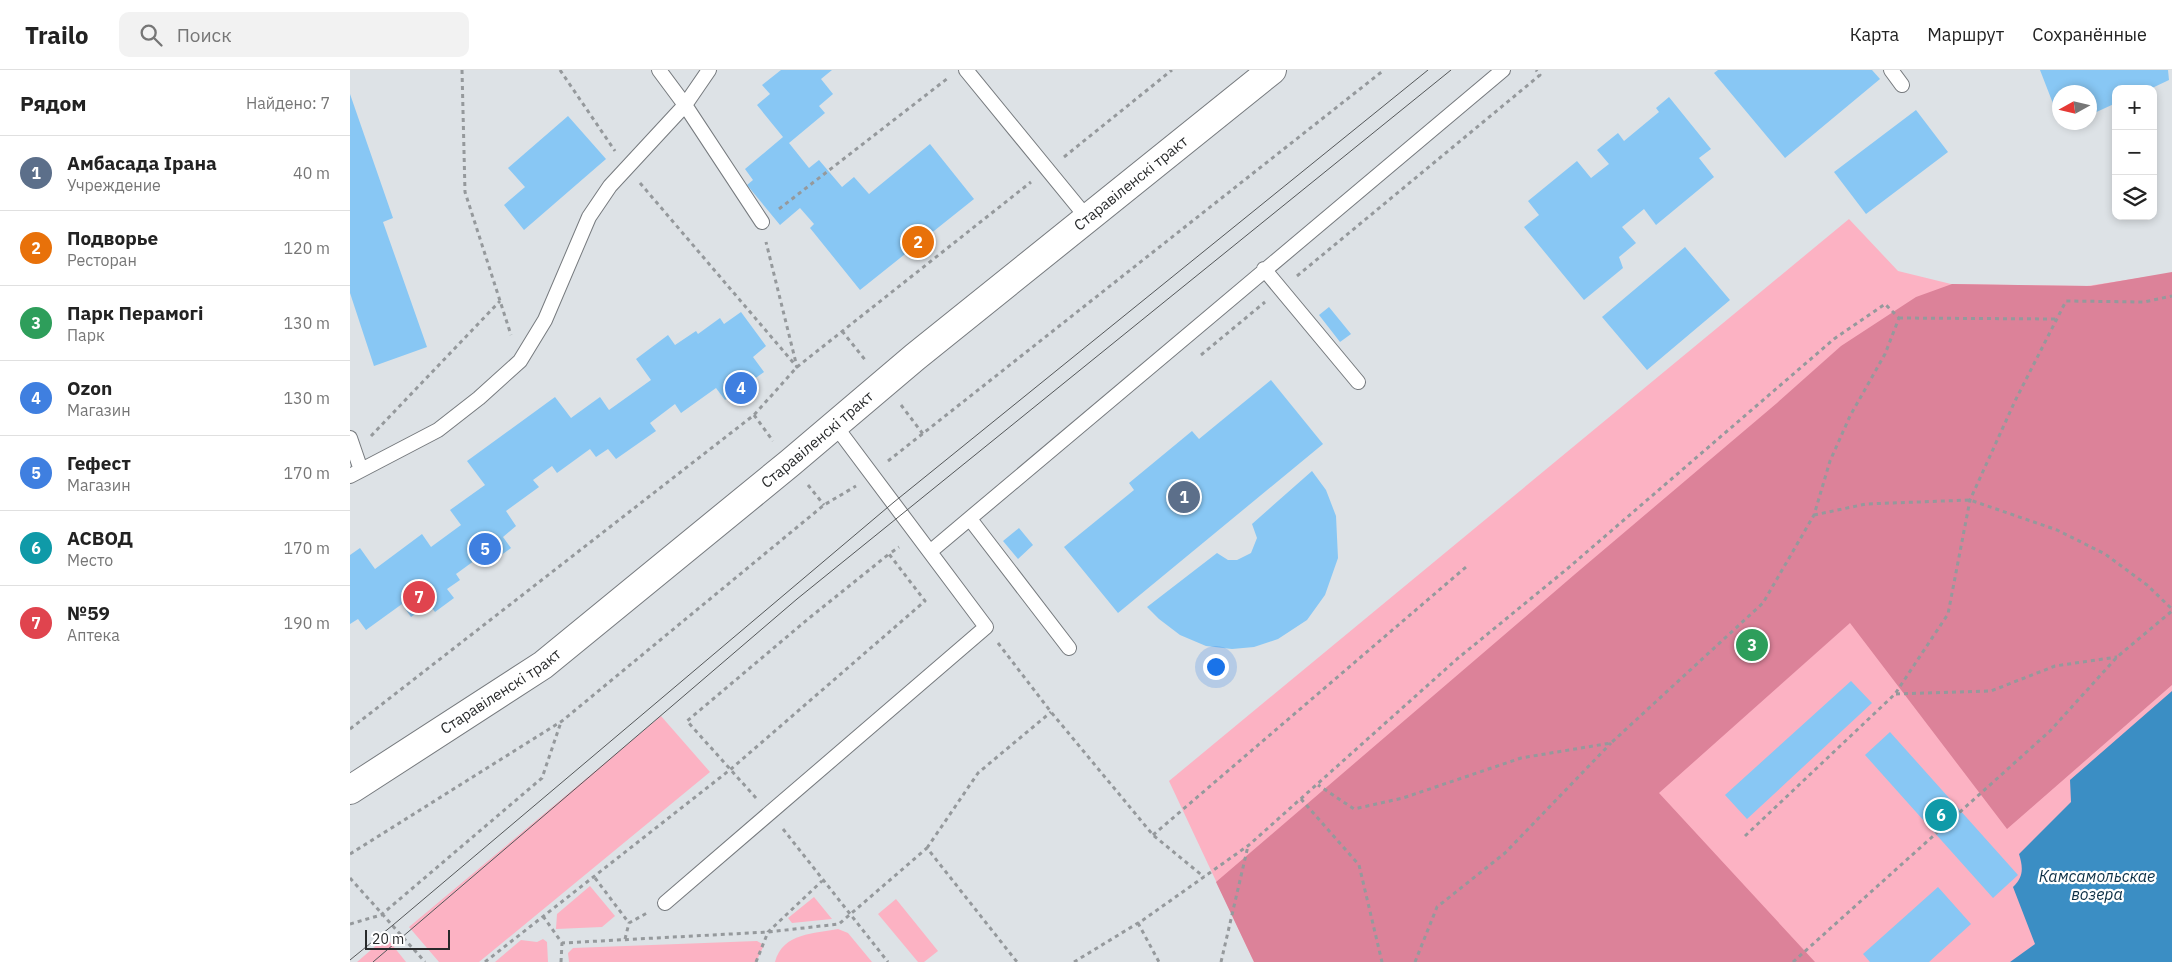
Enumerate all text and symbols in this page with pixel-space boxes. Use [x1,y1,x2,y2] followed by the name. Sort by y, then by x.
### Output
[119,12,469,57] search box
[25,19,89,51] text: Trailo
[137,21,165,49] icon: search
[177,23,232,47] text: Поиск
[1850,23,1899,46] text: Карта
[1927,23,2004,46] text: Маршрут
[2032,23,2147,46] text: Сохранённые
[2052,85,2097,130] north arrow
[2112,85,2157,220] map controls
[2112,85,2157,130] button: +
[20,89,87,117] text: Рядом
[246,93,330,113] text: Найдено: 7
[2112,130,2157,175] button: −
[1070,131,1192,235] street label: Старавіленскі тракт
[67,151,217,175] text: Амбасада Ірана
[31,163,41,183] text: 1
[293,163,330,183] text: 40 m
[67,175,161,195] text: Учреждение
[2112,175,2157,220] button: layers
[902,223,934,261] pin: 2
[67,226,158,250] text: Подворье
[31,238,41,258] text: 2
[283,238,330,258] text: 120 m
[67,250,137,270] text: Ресторан
[67,301,203,325] text: Парк Перамогі
[31,313,41,333] text: 3
[283,313,330,333] text: 130 m
[67,325,105,345] text: Парк
[725,369,757,407] pin: 4
[67,376,112,400] text: Ozon
[757,387,877,492] street label: Старавіленскі тракт
[31,388,41,408] text: 4
[283,388,330,408] text: 130 m
[67,400,131,420] text: Магазин
[67,451,131,475] text: Гефест
[31,463,41,483] text: 5
[283,463,330,483] text: 170 m
[67,475,131,495] text: Магазин
[1168,478,1200,516] pin: 1
[67,526,133,550] text: АСВОД
[469,530,501,568] pin: 5
[31,538,41,558] text: 6
[283,538,330,558] text: 170 m
[67,550,113,570] text: Место
[403,578,435,616] pin: 7
[67,601,110,625] text: №59
[31,613,41,633] text: 7
[283,613,330,633] text: 190 m
[67,625,120,645] text: Аптека
[1736,626,1768,664] pin: 3
[436,644,565,738] street label: Старавіленскі тракт
[1203,654,1229,680] your location
[1925,796,1957,834] pin: 6
[2039,866,2155,904] water label: Камсамольскае возера
[365,927,450,950] scale bar
[372,930,404,948] text: 20 m

